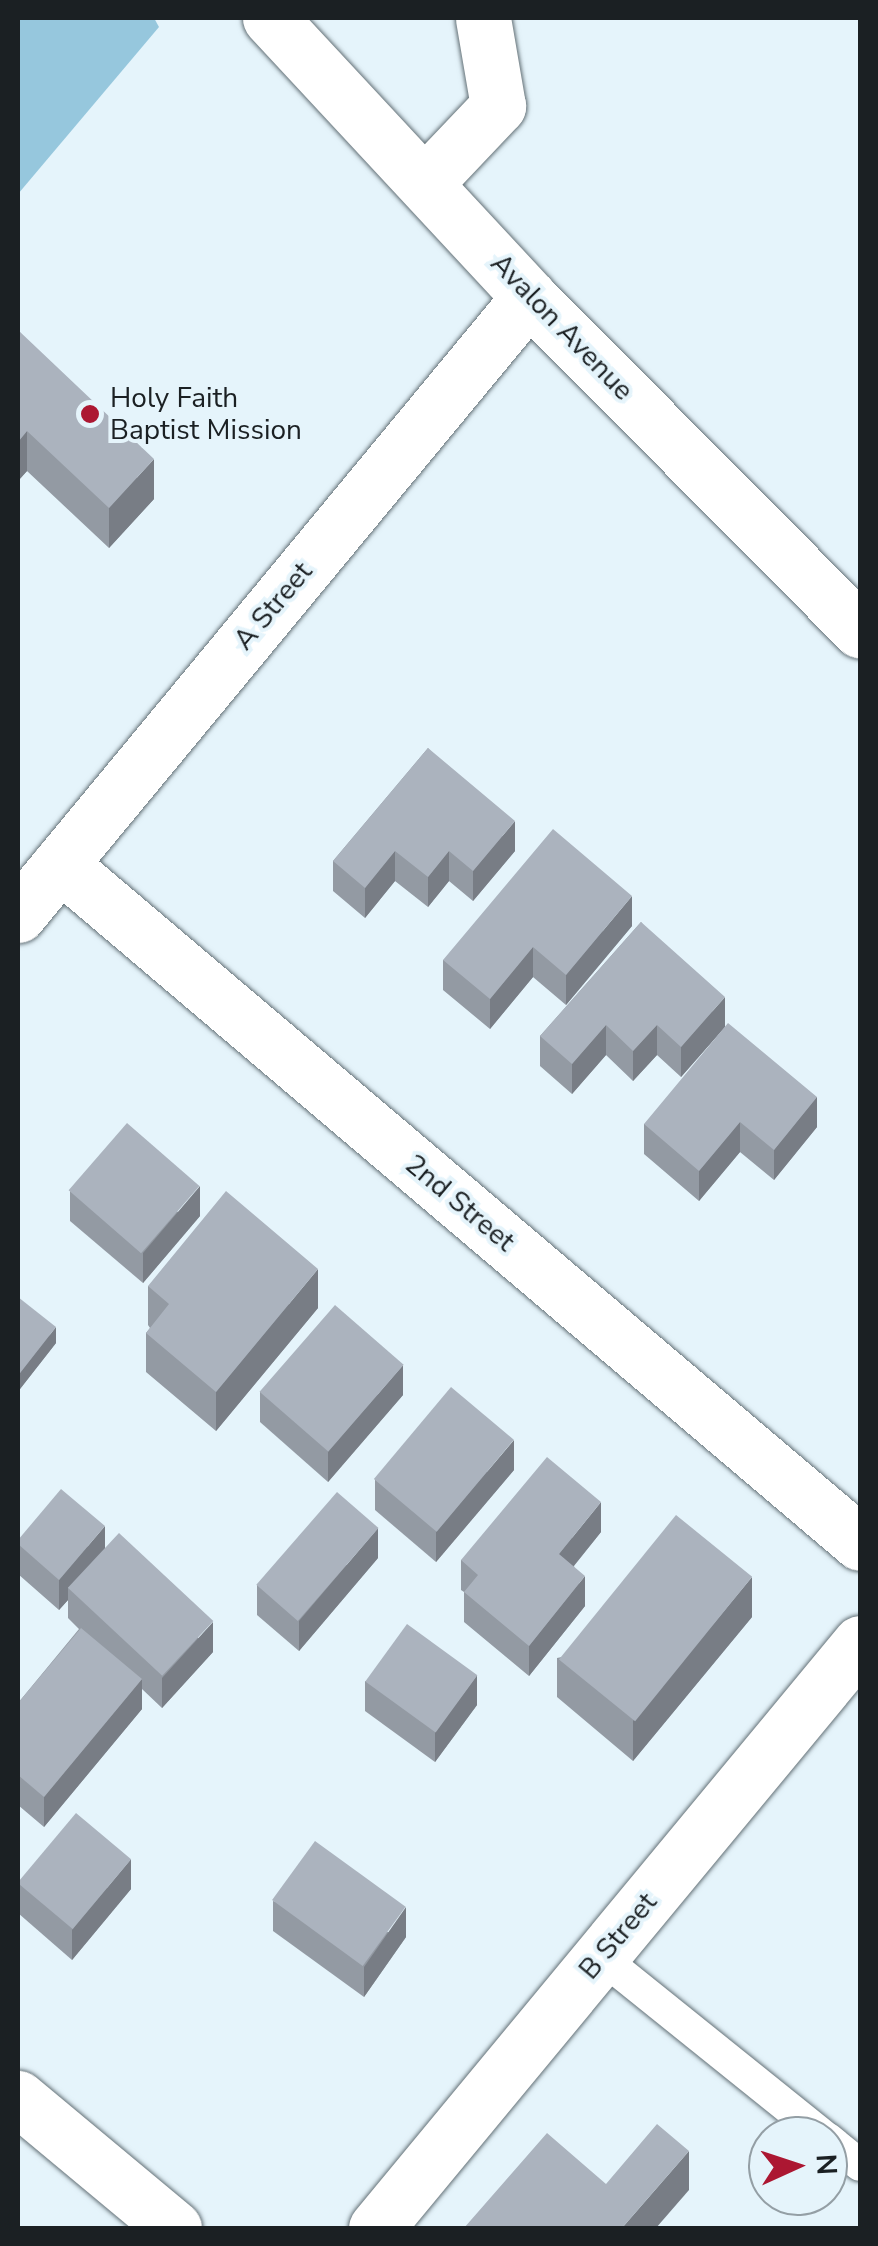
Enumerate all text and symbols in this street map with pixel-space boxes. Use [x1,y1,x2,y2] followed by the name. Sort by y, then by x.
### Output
[484,247,640,407] street label: Avalon Avenue
[110,381,302,447] place label: Holy Faith Baptist Mission
[79,403,101,425] marker: Holy Faith Baptist Mission
[227,555,319,657] street label: A Street
[398,1148,522,1258] street label: 2nd Street
[572,1886,664,1986] street label: B Street
[748,2116,848,2216] north arrow
[806,2153,845,2176] text: N

